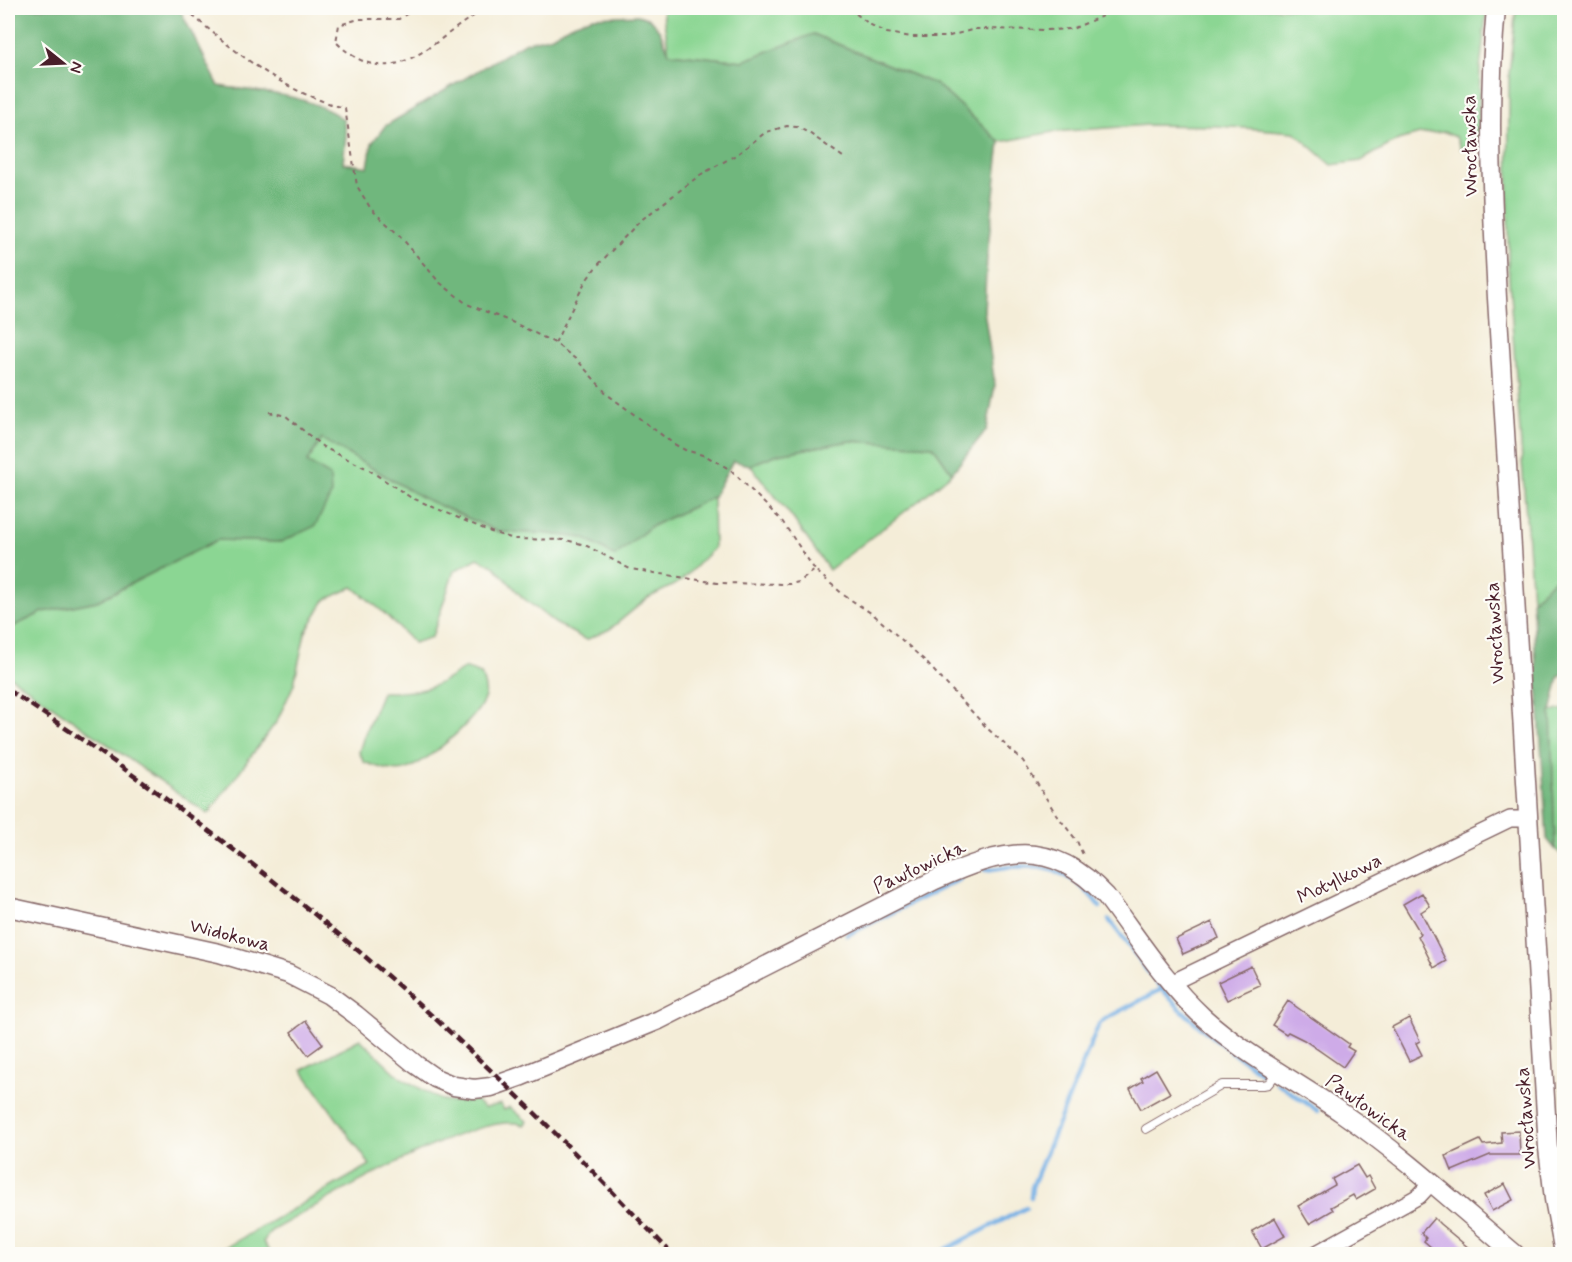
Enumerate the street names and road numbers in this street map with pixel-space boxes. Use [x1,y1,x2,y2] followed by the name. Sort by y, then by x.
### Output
[1456,95,1485,197] street label: Wrocławska
[1479,581,1512,684] street label: Wrocławska
[869,834,971,901] street label: Pawłowicka
[1293,847,1387,911] street label: Motylkowa
[187,912,273,958] street label: Widokowa
[1509,1066,1544,1170] street label: Wrocławska
[1320,1068,1417,1149] street label: Pawłowicka

